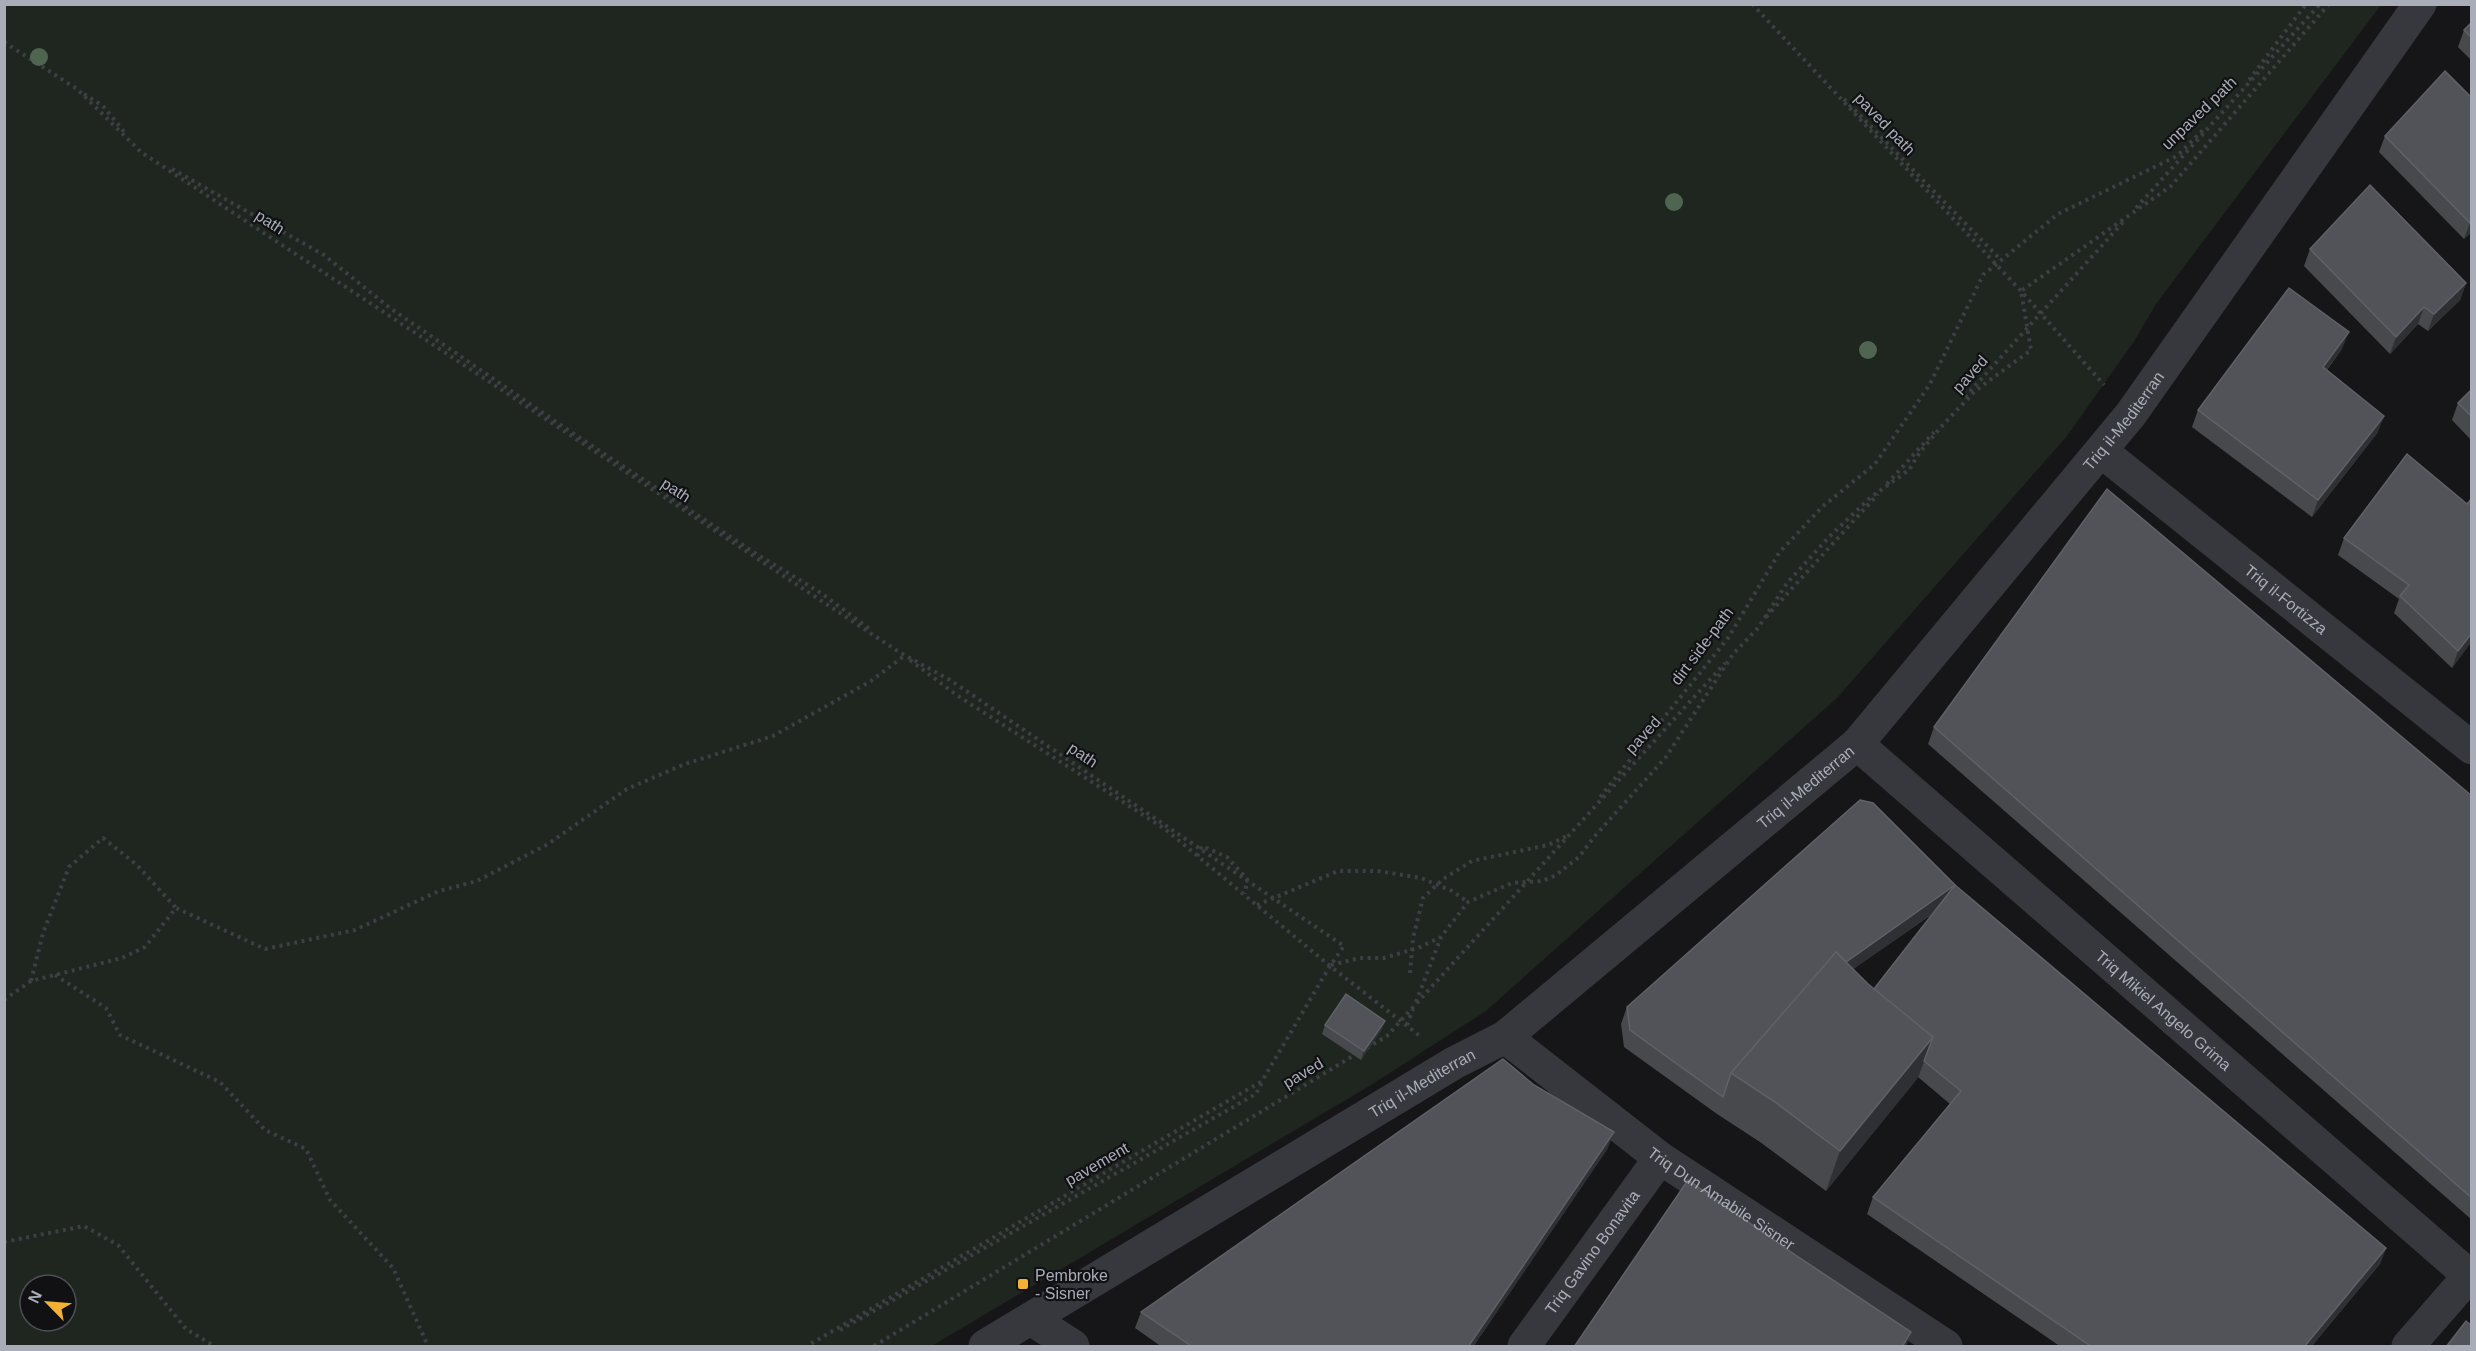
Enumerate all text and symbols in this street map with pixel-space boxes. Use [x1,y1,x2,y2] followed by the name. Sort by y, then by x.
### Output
[2158,73,2240,153] street label: unpaved path
[1851,90,1919,158] street label: paved path
[252,206,288,238] street label: path
[1949,352,1991,396] street label: paved
[2080,368,2167,473] street label: Triq il-Mediterran
[658,474,694,506] street label: path
[2241,561,2331,637] street label: Triq il-Fortizza
[1667,604,1737,688] street label: dirt side-path
[1622,713,1664,757] street label: paved
[1065,739,1101,771] street label: path
[1754,742,1857,832] street label: Triq il-Mediterran
[2092,947,2235,1074] street label: Triq Mikiel Angelo Grima
[1366,1045,1478,1121] street label: Triq il-Mediterran
[1280,1054,1326,1092] street label: paved
[1062,1139,1132,1189] street label: pavement
[1645,1144,1798,1253] street label: Triq Dun Amabile Sisner
[1541,1187,1643,1317] street label: Triq Gavino Bonavita
[1035,1267,1108,1302] place label: Pembroke - Sisner
[18,1273,78,1333] north arrow
[1016,1277,1030,1291] marker: Pembroke - Sisner
[25,1288,45,1306] text: N

